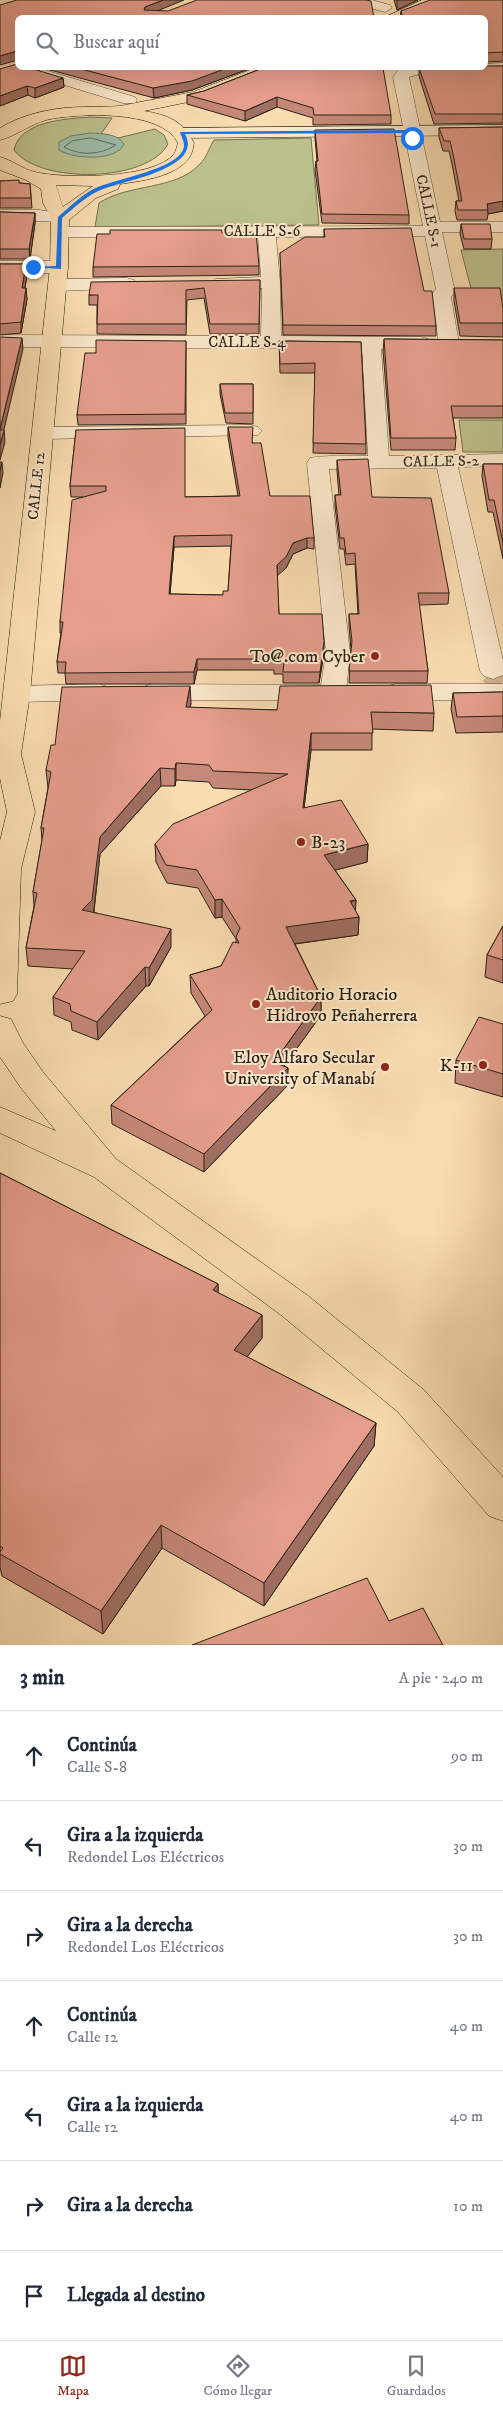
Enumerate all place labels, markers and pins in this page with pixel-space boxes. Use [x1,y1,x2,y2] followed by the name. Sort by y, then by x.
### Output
[250,646,365,668] place label: To@.com Cyber
[369,650,381,662] marker: To@.com Cyber
[311,832,345,854] place label: B-23
[295,836,307,848] marker: B-23
[266,984,418,1027] place label: Auditorio Horacio Hidrovo Peñaherrera
[250,998,262,1010] marker: Auditorio Horacio Hidrovo Peñaherrera
[224,1047,376,1090] place label: Eloy Alfaro Secular University of Manabí
[440,1055,473,1077] place label: K-11
[477,1059,489,1071] marker: K-11
[379,1061,391,1073] marker: Eloy Alfaro Secular University of Manabí

